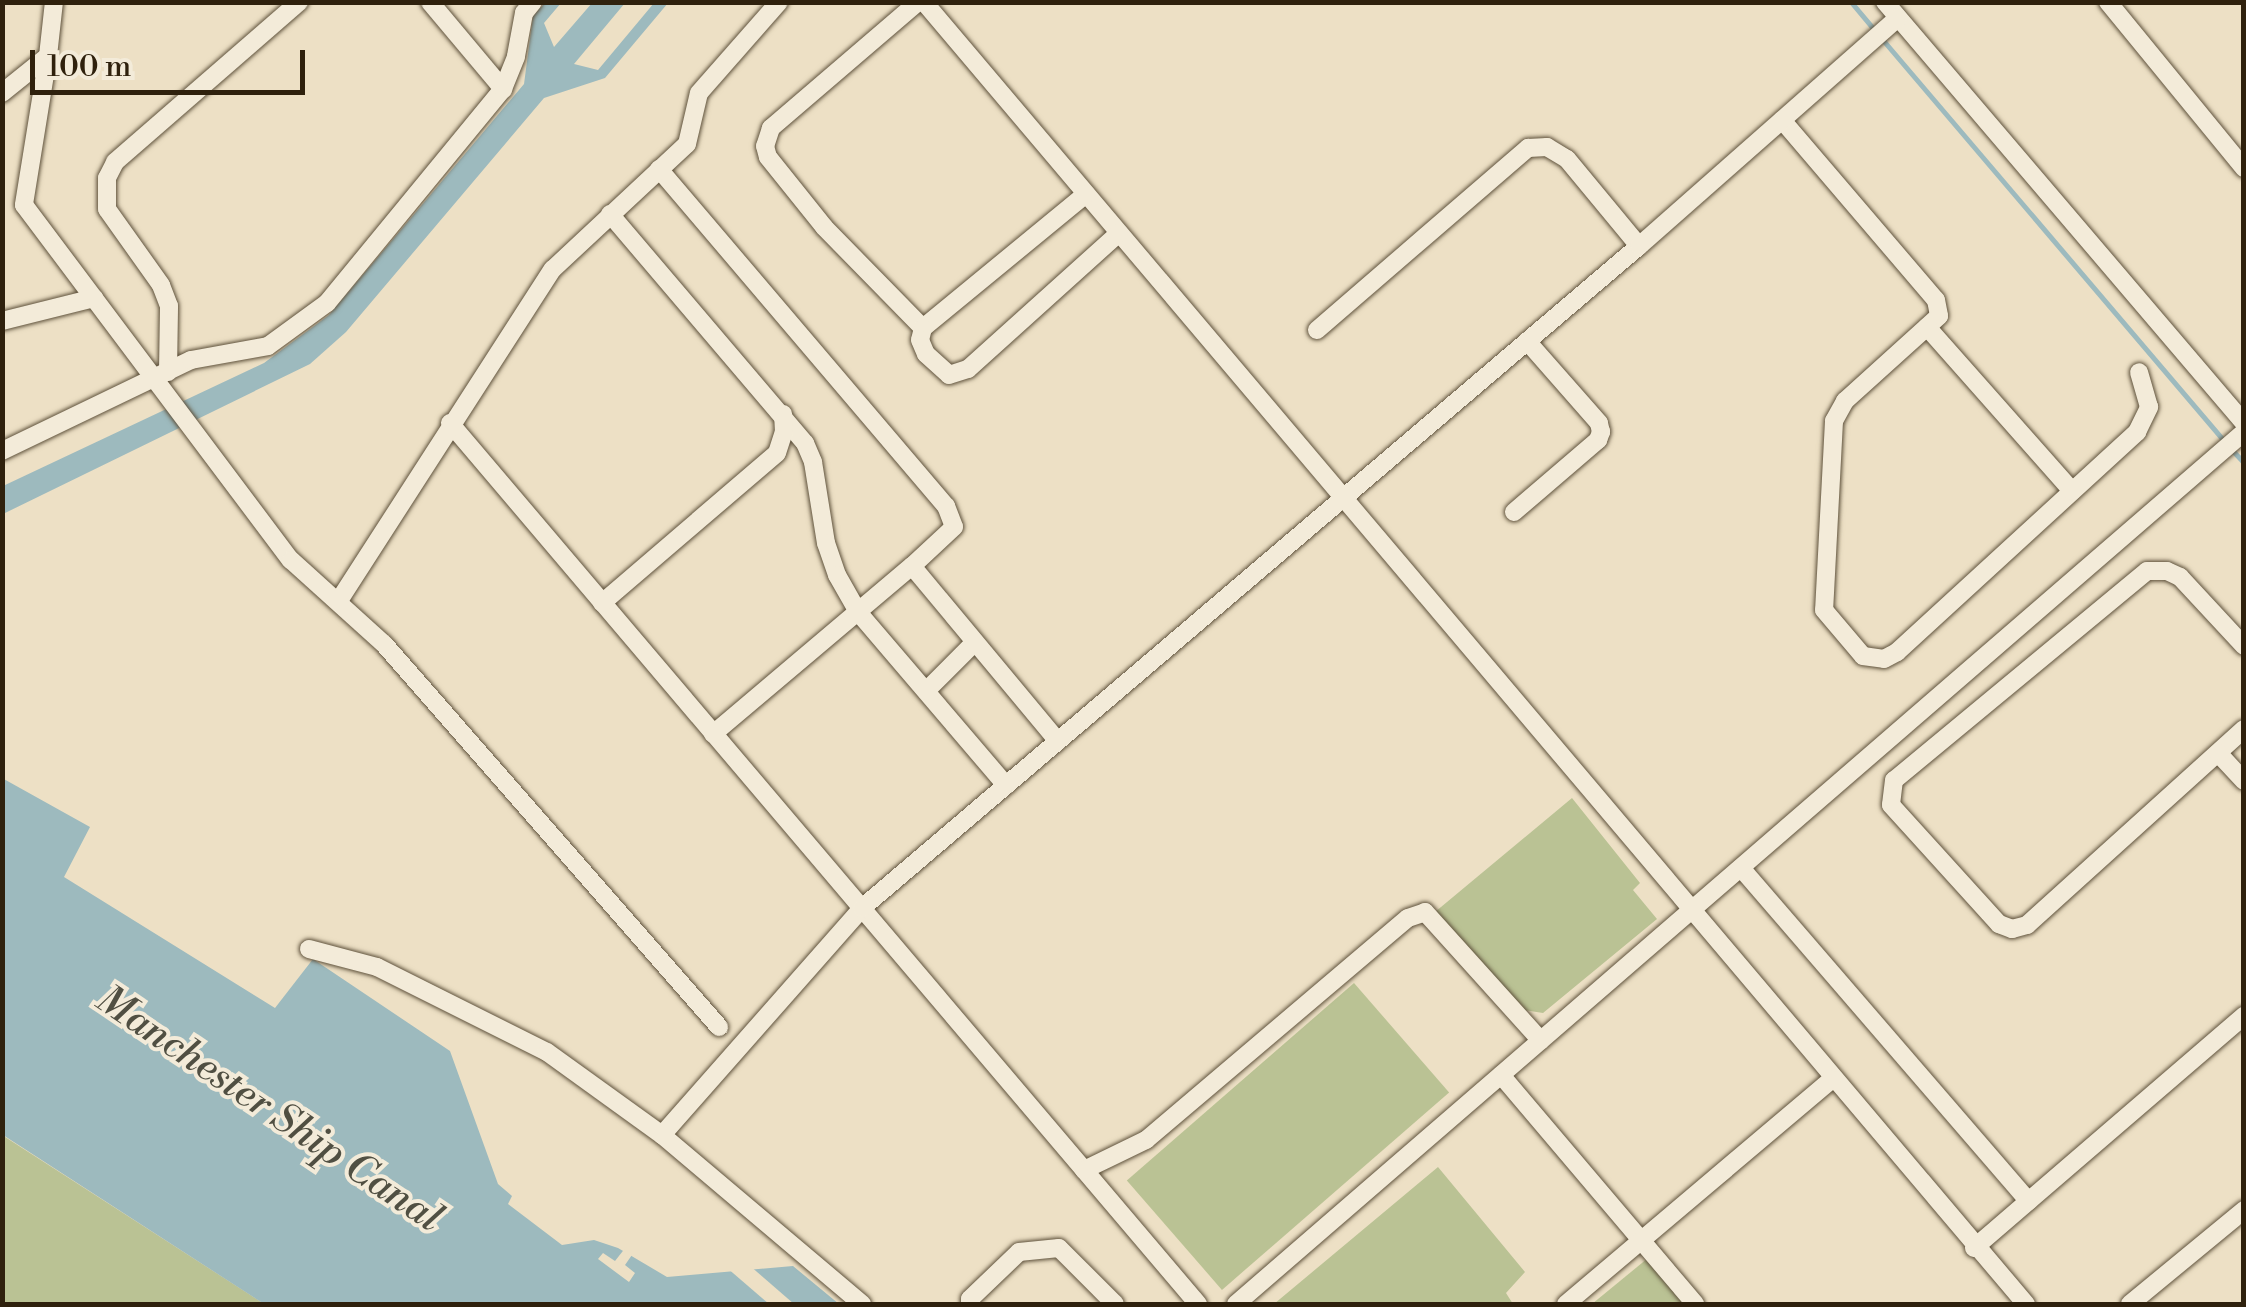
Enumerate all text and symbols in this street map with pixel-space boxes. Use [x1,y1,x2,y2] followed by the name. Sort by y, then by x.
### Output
[35,30,310,92] scale bar
[47,48,131,86] text: 100 m
[87,975,451,1243] water label: Manchester Ship Canal

